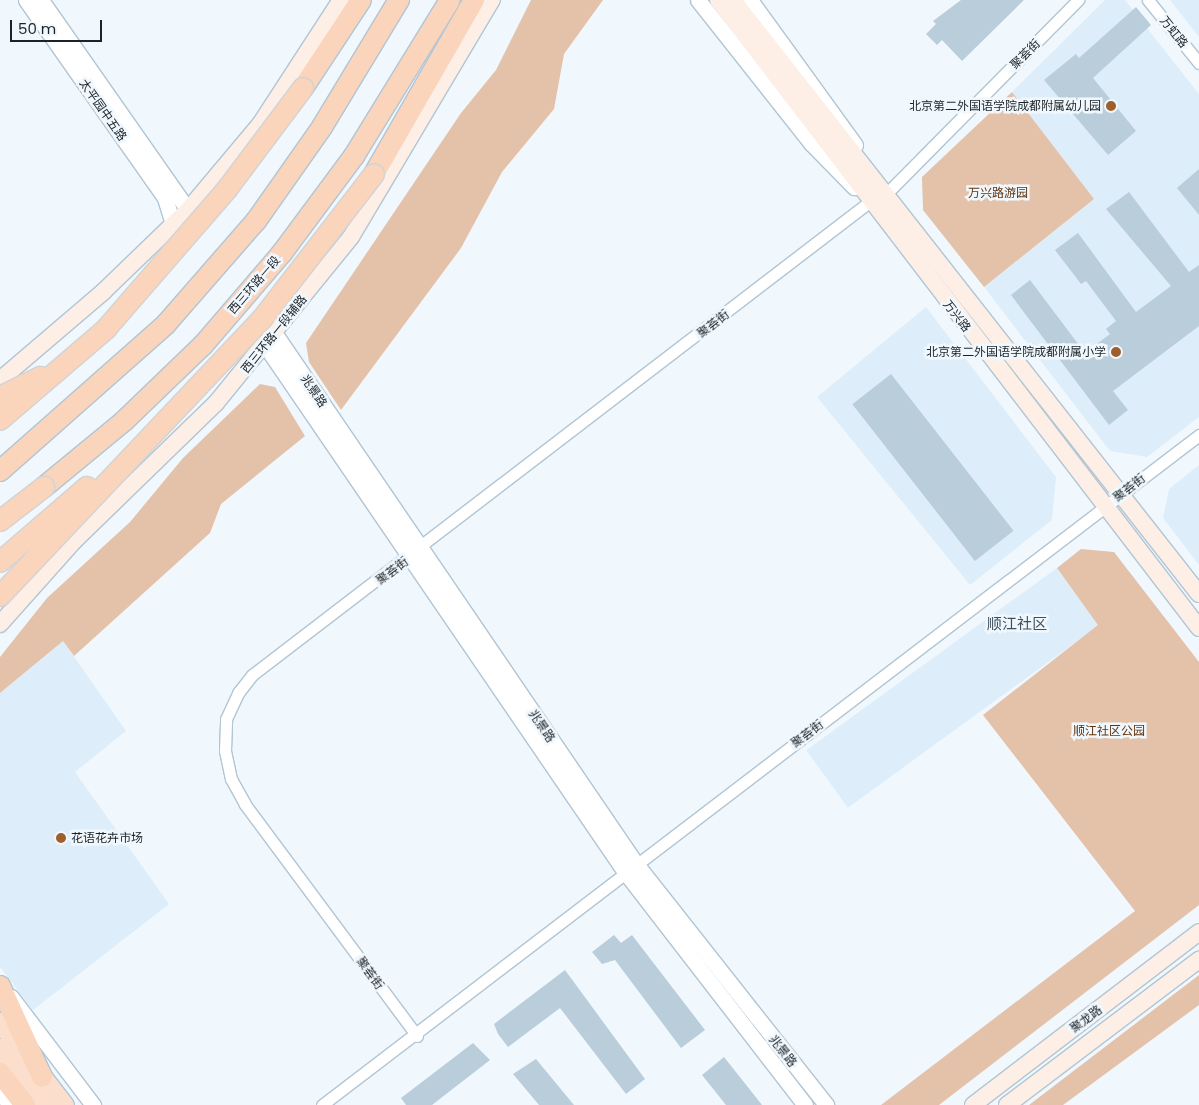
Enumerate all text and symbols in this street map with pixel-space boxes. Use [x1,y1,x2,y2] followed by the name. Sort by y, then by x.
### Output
[12,10,105,42] scale bar
[1157,13,1191,51] street label: 万虹路
[18,18,56,39] text: 50 m
[1007,36,1043,72] street label: 聚荟街
[76,76,130,144] street label: 太平园中五路
[909,99,1101,113] place label: 北京第二外国语学院成都附属幼儿园
[1105,100,1117,112] marker: 北京第二外国语学院成都附属幼儿园
[968,186,1028,200] park label: 万兴路游园
[225,253,283,317] street label: 西三环路一段
[238,292,310,376] street label: 西三环路一段辅路
[940,297,974,335] street label: 万兴路
[694,307,732,341] street label: 聚荟街
[926,345,1106,359] place label: 北京第二外国语学院成都附属小学
[1110,346,1122,358] marker: 北京第二外国语学院成都附属小学
[298,372,330,410] street label: 兆景路
[1110,471,1148,505] street label: 聚荟街
[373,554,411,588] street label: 聚荟街
[987,615,1047,633] district label: 顺江社区
[526,707,558,745] street label: 兆景路
[788,717,826,751] street label: 聚荟街
[1073,724,1145,738] park label: 顺江社区公园
[71,831,143,845] place label: 花语花卉市场
[55,832,67,844] marker: 花语花卉市场
[354,954,386,992] street label: 聚荟街
[1067,1002,1105,1036] street label: 聚龙路
[766,1032,800,1070] street label: 兆景路

